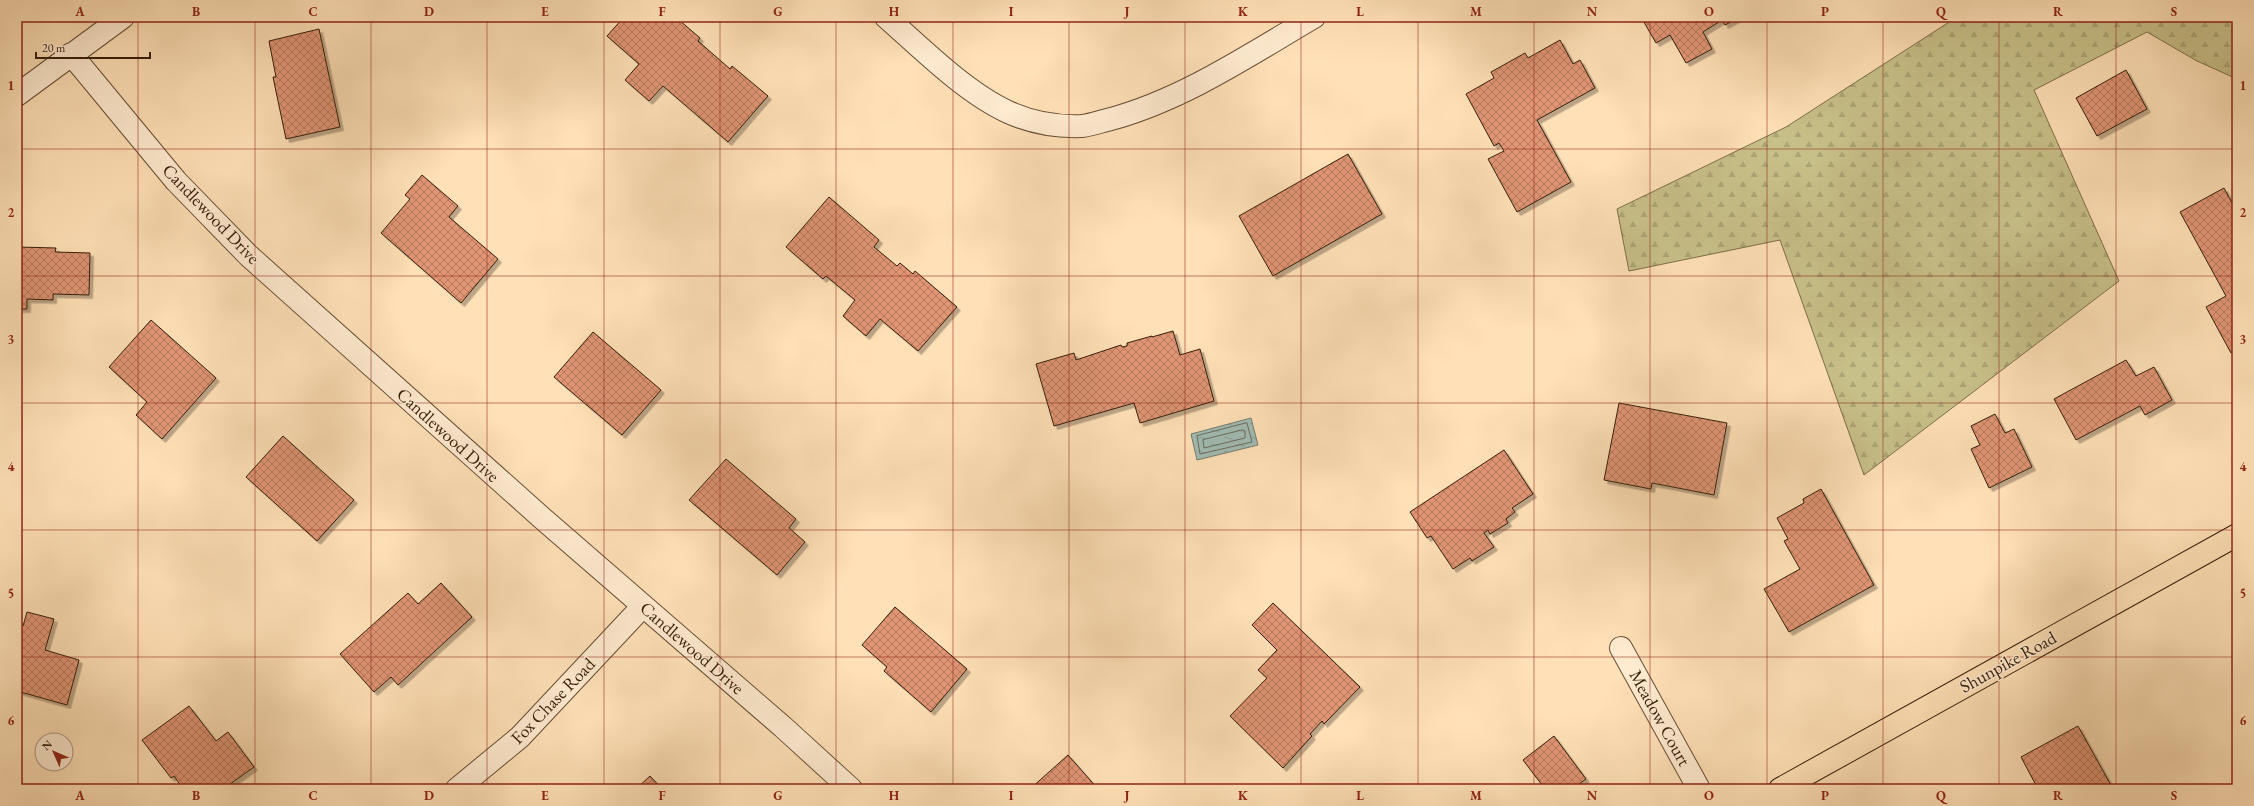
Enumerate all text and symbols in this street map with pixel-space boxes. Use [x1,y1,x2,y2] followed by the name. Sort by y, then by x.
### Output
[74,3,85,20] text: A
[192,3,200,20] text: B
[308,3,318,20] text: C
[424,3,434,20] text: D
[541,3,549,20] text: E
[658,3,666,20] text: F
[773,3,783,20] text: G
[889,3,900,20] text: H
[1009,3,1014,20] text: I
[1123,3,1130,20] text: J
[1238,3,1249,20] text: K
[1356,3,1364,20] text: L
[1470,3,1482,20] text: M
[1587,3,1598,20] text: N
[1704,3,1714,20] text: O
[1821,3,1829,20] text: P
[1936,3,1948,20] text: Q
[2053,3,2063,20] text: R
[2171,3,2177,20] text: S
[36,34,150,60] scale bar
[42,40,66,56] text: 20 m
[8,77,15,94] text: 1
[2240,77,2247,94] text: 1
[158,159,265,269] street label: Candlewood Drive
[8,204,15,221] text: 2
[2240,204,2247,221] text: 2
[8,331,15,348] text: 3
[2240,331,2247,348] text: 3
[392,382,505,487] street label: Candlewood Drive
[8,458,15,475] text: 4
[2240,458,2247,475] text: 4
[8,585,14,602] text: 5
[2240,585,2246,602] text: 5
[635,596,749,699] street label: Candlewood Drive
[1955,625,2061,698] street label: Shunpike Road
[506,652,600,749] street label: Fox Chase Road
[1625,666,1696,770] street label: Meadow Court
[8,712,15,729] text: 6
[2240,712,2247,729] text: 6
[34,732,74,772] north arrow
[39,737,55,753] text: N
[74,787,85,804] text: A
[192,787,200,804] text: B
[308,787,318,804] text: C
[424,787,434,804] text: D
[541,787,549,804] text: E
[658,787,666,804] text: F
[773,787,783,804] text: G
[889,787,900,804] text: H
[1009,787,1014,804] text: I
[1123,787,1130,804] text: J
[1238,787,1249,804] text: K
[1356,787,1364,804] text: L
[1470,787,1482,804] text: M
[1587,787,1598,804] text: N
[1704,787,1714,804] text: O
[1821,787,1829,804] text: P
[1936,787,1948,804] text: Q
[2053,787,2063,804] text: R
[2171,787,2177,804] text: S

